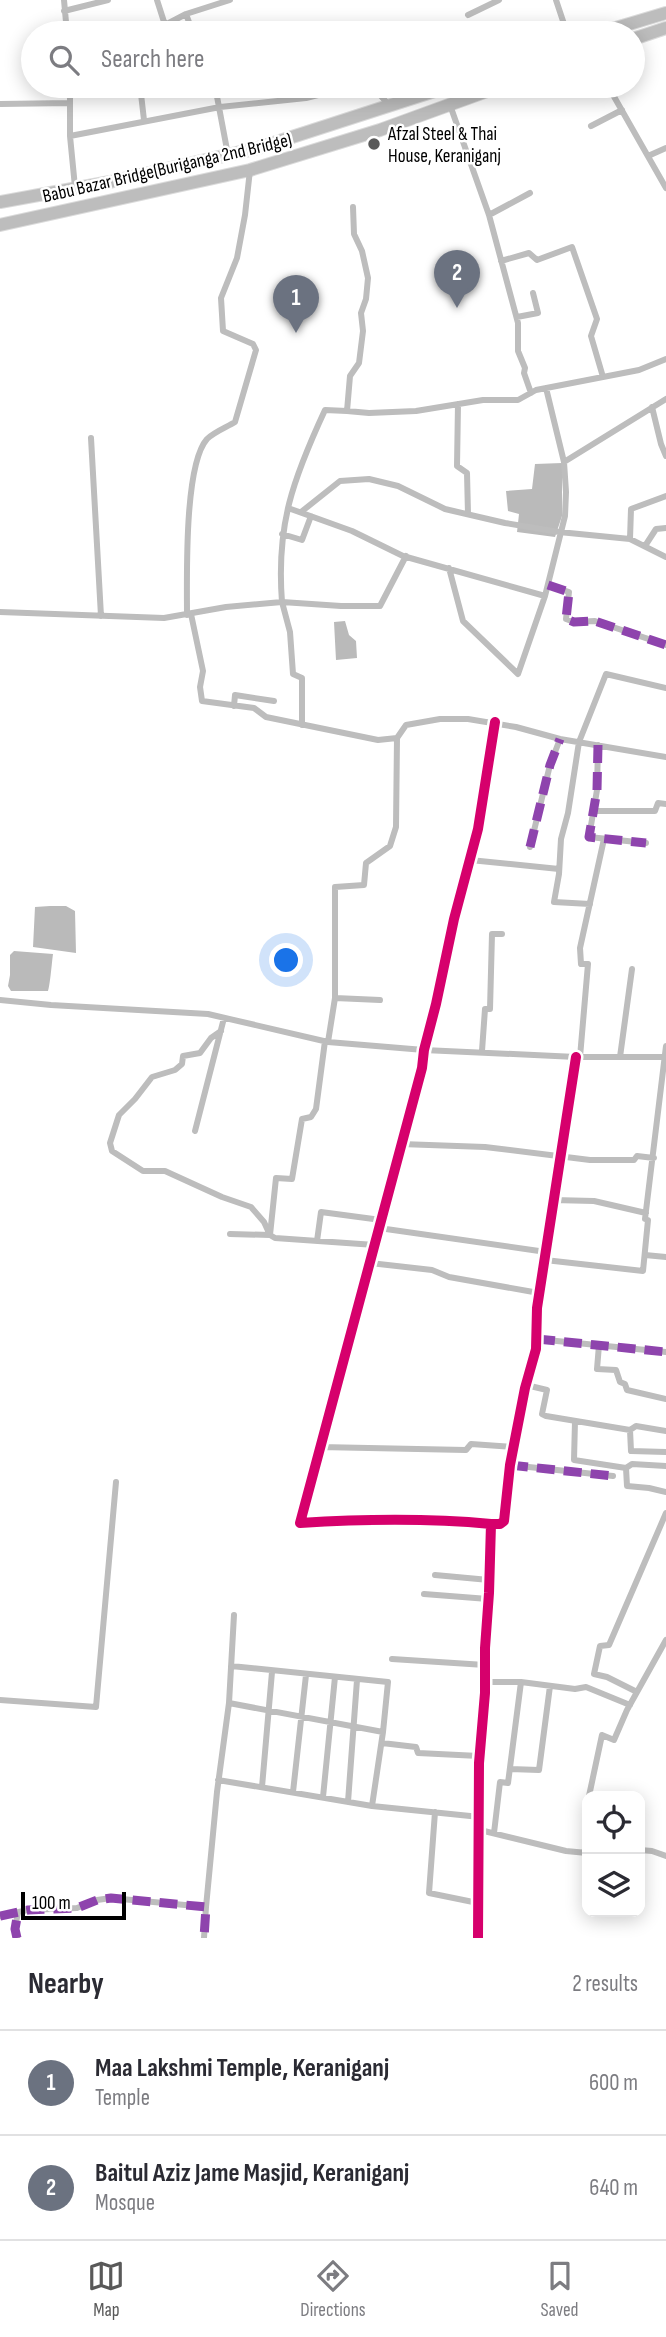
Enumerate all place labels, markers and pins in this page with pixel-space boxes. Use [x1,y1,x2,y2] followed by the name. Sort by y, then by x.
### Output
[387,123,501,168] place label: Afzal Steel & Thai House, Keraniganj
[366,136,382,152] marker: Afzal Steel & Thai House, Keraniganj
[434,250,480,308] pin: 2
[273,275,319,333] pin: 1

